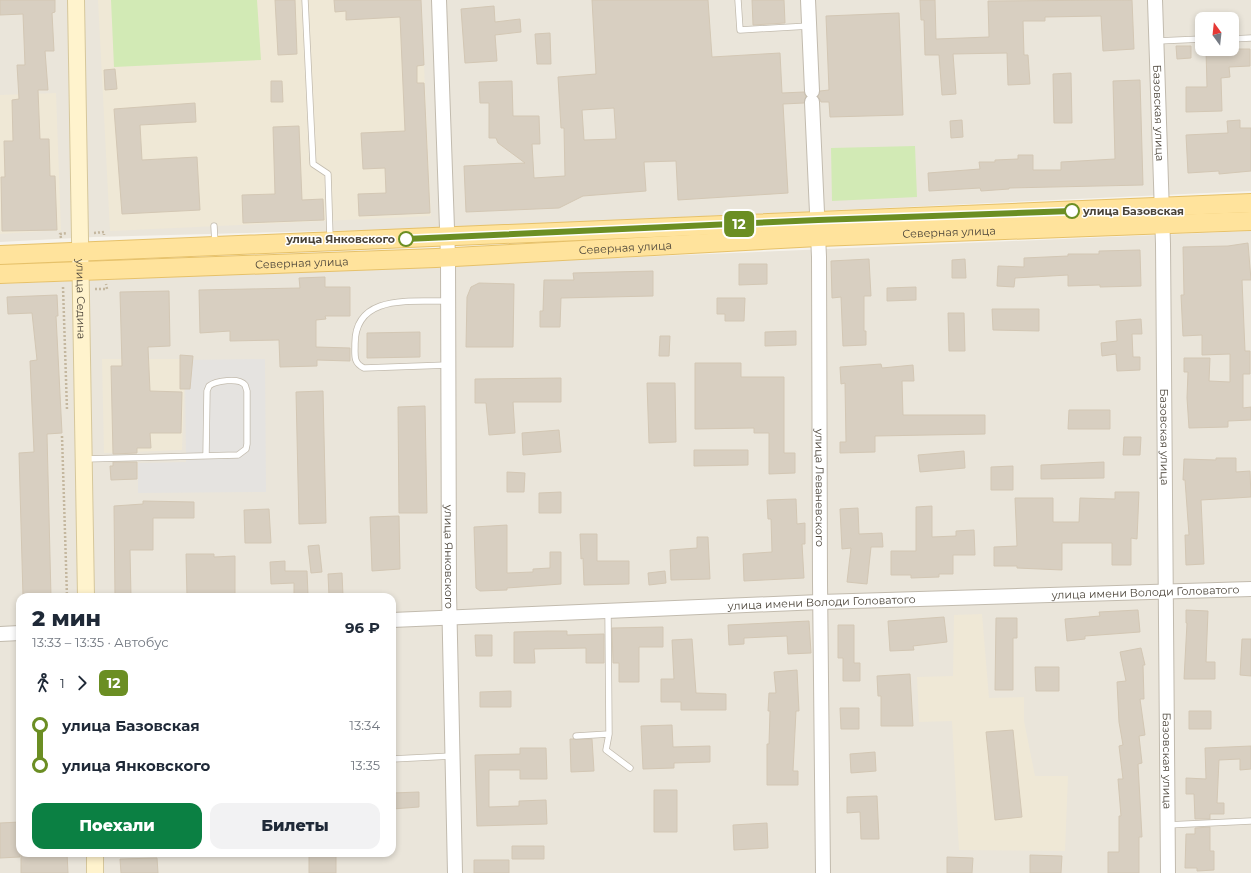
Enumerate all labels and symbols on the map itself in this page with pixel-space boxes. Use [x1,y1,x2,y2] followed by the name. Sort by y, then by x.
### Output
[1195,12,1239,56] north arrow
[1150,64,1167,162] street label: Базовская улица
[1064,203,1080,219] marker: улица Базовская
[1082,204,1184,218] place label: улица Базовская
[721,211,757,237] line badge: 12
[902,223,996,241] street label: Северная улица
[398,231,414,247] marker: улица Янковского
[285,232,395,246] place label: улица Янковского
[578,238,672,257] street label: Северная улица
[255,254,349,272] street label: Северная улица
[73,258,89,339] street label: улица Седина
[1157,388,1172,485] street label: Базовская улица
[813,428,827,547] street label: улица Леваневского
[442,504,456,609] street label: улица Янковского
[1050,582,1240,602] street label: улица имени Володи Головатого
[726,592,916,613] street label: улица имени Володи Головатого
[1160,712,1174,809] street label: Базовская улица

